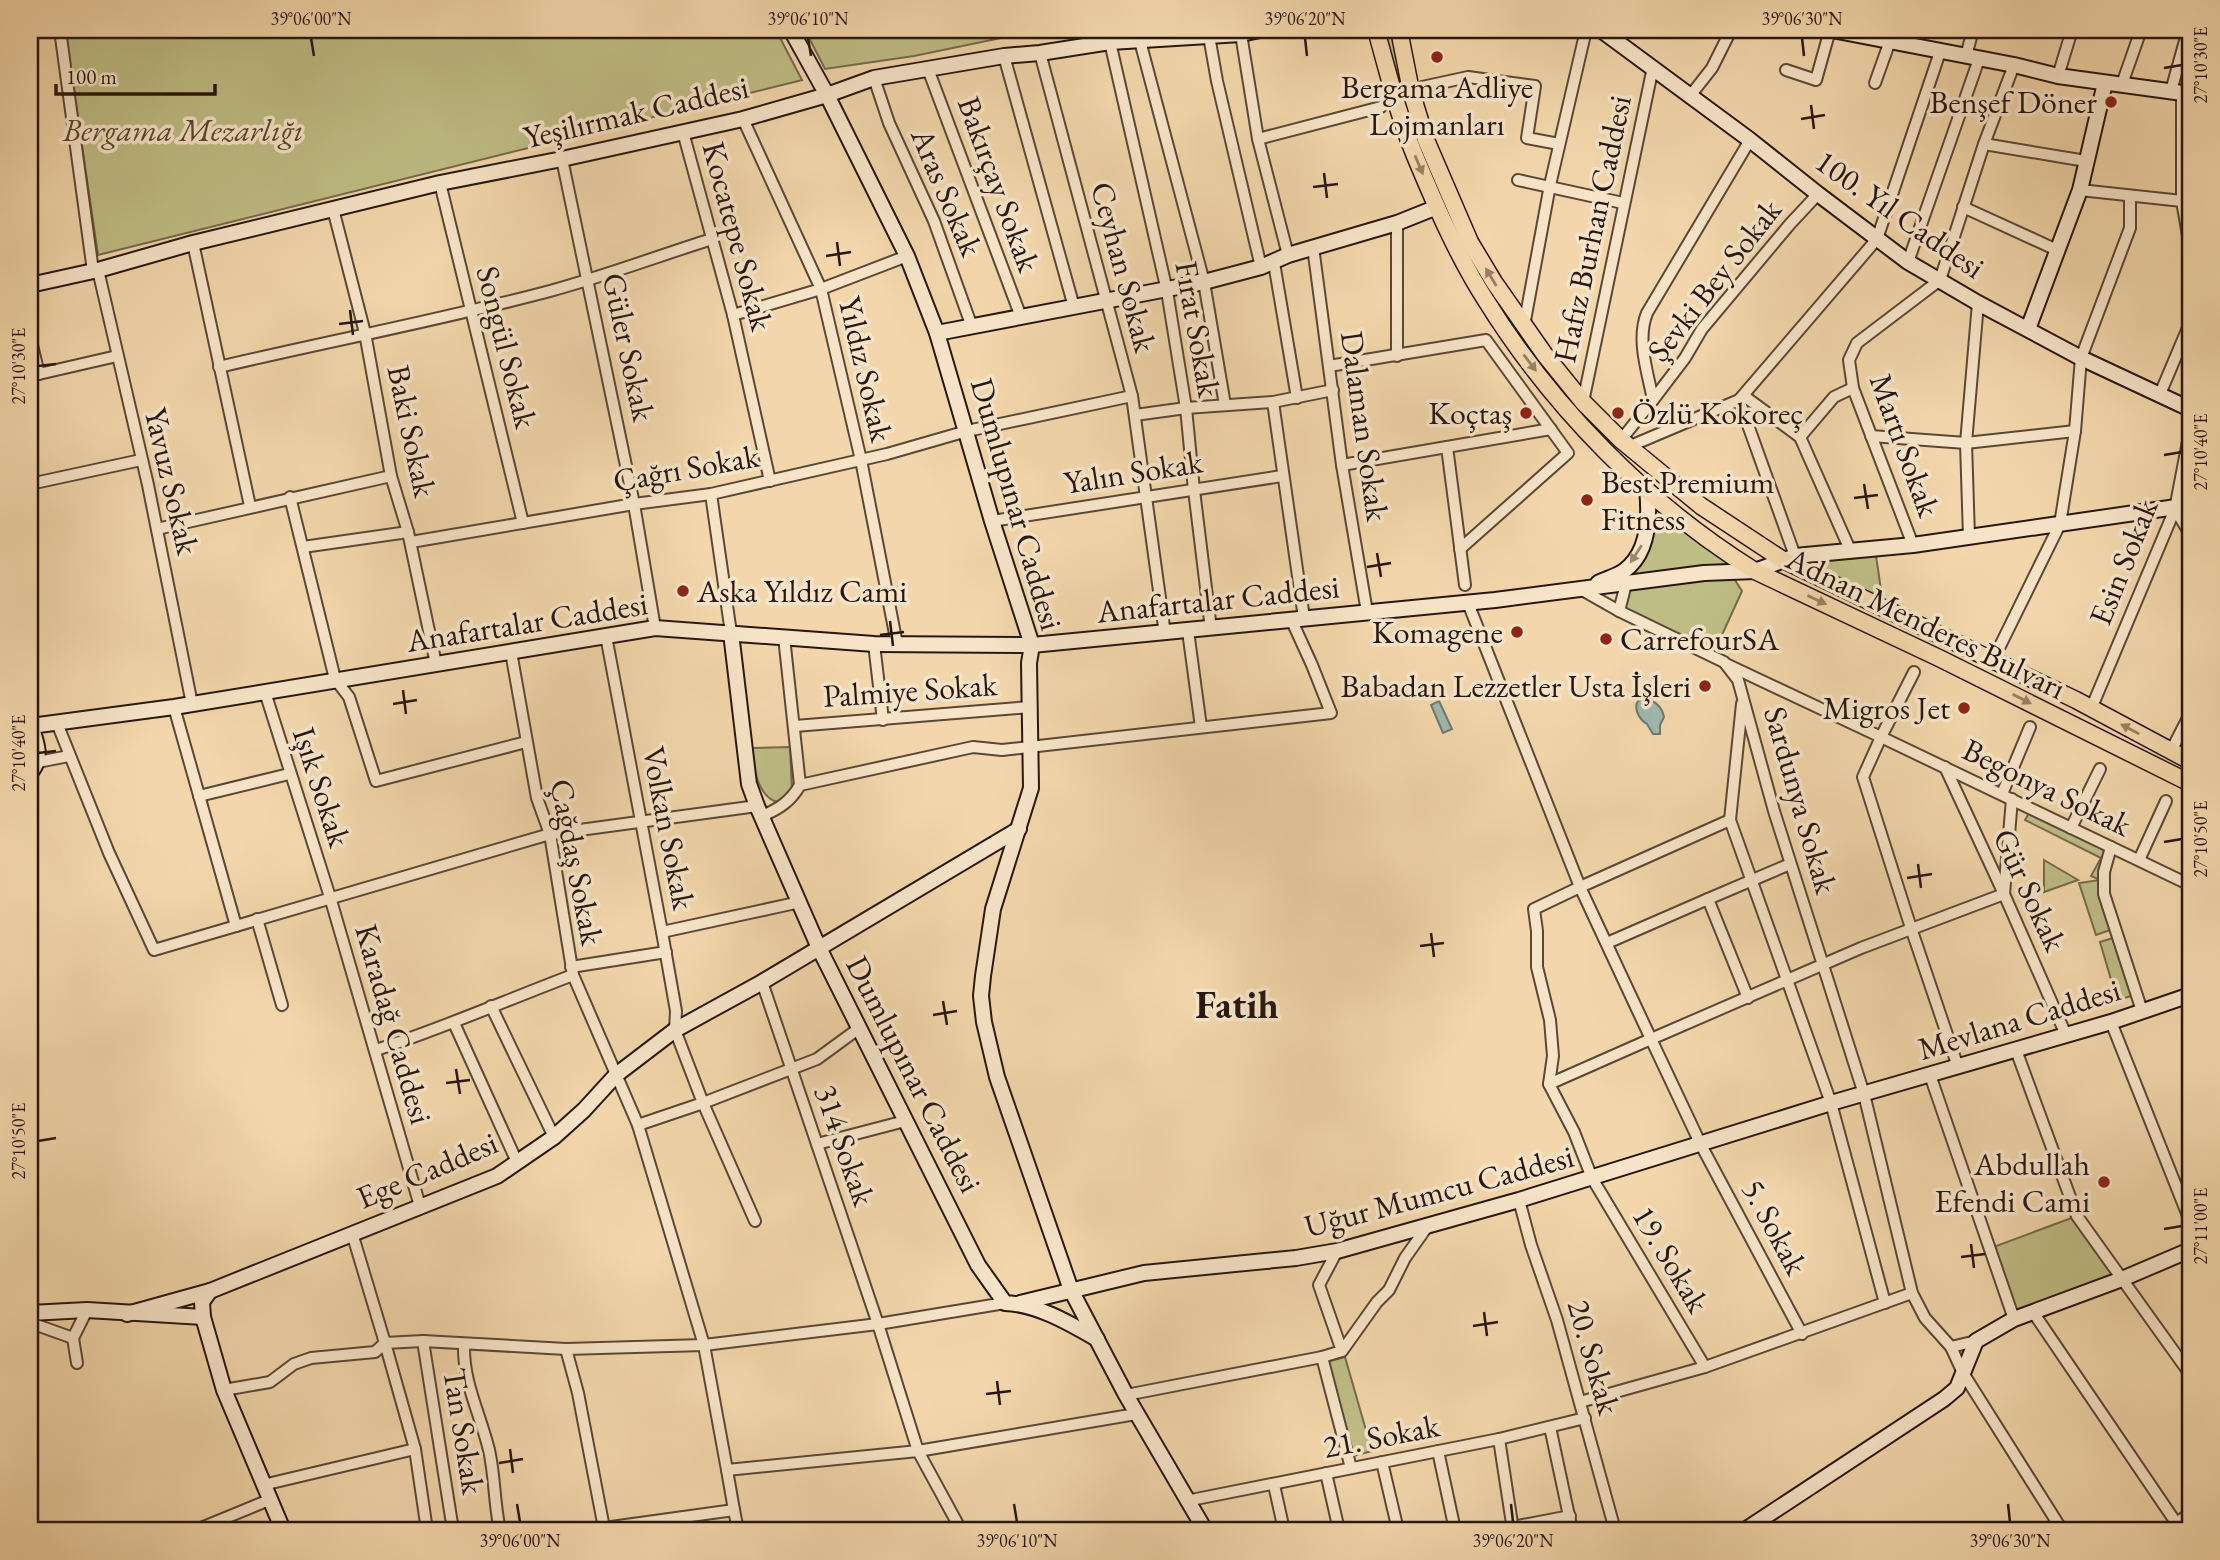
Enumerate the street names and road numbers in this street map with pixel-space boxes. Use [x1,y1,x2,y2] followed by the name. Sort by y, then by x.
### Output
[519,66,753,158] street label: Yeşilırmak Caddesi
[948,91,1050,278] street label: Bakırçay Sokak
[1543,91,1641,367] street label: Hafız Burhan Caddesi
[901,121,993,263] street label: Aras Sokak
[693,137,784,336] street label: Kocatepe Sokak
[1807,140,1993,288] street label: 100. Yıl Caddesi
[1081,177,1167,358] street label: Ceyhan Sokak
[1637,189,1791,370] street label: Şevki Bey Sokak
[1165,258,1231,401] street label: Fırat Sokak
[467,262,548,433] street label: Songül Sokak
[593,269,665,426] street label: Güler Sokak
[829,292,903,447] street label: Yıldız Sokak
[1331,328,1399,525] street label: Dalaman Sokak
[378,361,447,502] street label: Baki Sokak
[1860,368,1951,523] street label: Martı Sokak
[961,373,1073,635] street label: Dumlupınar Caddesi
[135,403,210,560] street label: Yavuz Sokak
[610,434,763,501] street label: Çağrı Sokak
[1061,440,1206,504] street label: Yalın Sokak
[2079,492,2168,631] street label: Esin Sokak
[1779,537,2073,709] street label: Adnan Menderes Bulvarı
[1094,565,1341,633] street label: Anafartalar Caddesi
[402,582,651,662] street label: Anafartalar Caddesi
[822,663,999,717] street label: Palmiye Sokak
[1754,702,1848,899] street label: Sardunya Sokak
[283,722,361,853] street label: Işık Sokak
[1956,728,2139,846] street label: Begonya Sokak
[633,743,706,914] street label: Volkan Sokak
[540,775,614,949] street label: Çağdaş Sokak
[1983,822,2077,959] street label: Gür Sokak
[345,919,443,1129] street label: Karadağ Caddesi
[836,949,992,1200] street label: Dumlupınar Caddesi
[1913,968,2126,1070] street label: Mevlana Caddesi
[805,1079,886,1212] street label: 314 Sokak
[350,1121,504,1219] street label: Ege Caddesi
[1300,1135,1578,1247] street label: Uğur Mumcu Caddesi
[1732,1172,1818,1283] street label: 5. Sokak
[1623,1198,1720,1321] street label: 19. Sokak
[1558,1295,1631,1420] street label: 20. Sokak
[433,1365,495,1498] street label: Tan Sokak
[1319,1404,1444,1468] street label: 21. Sokak

